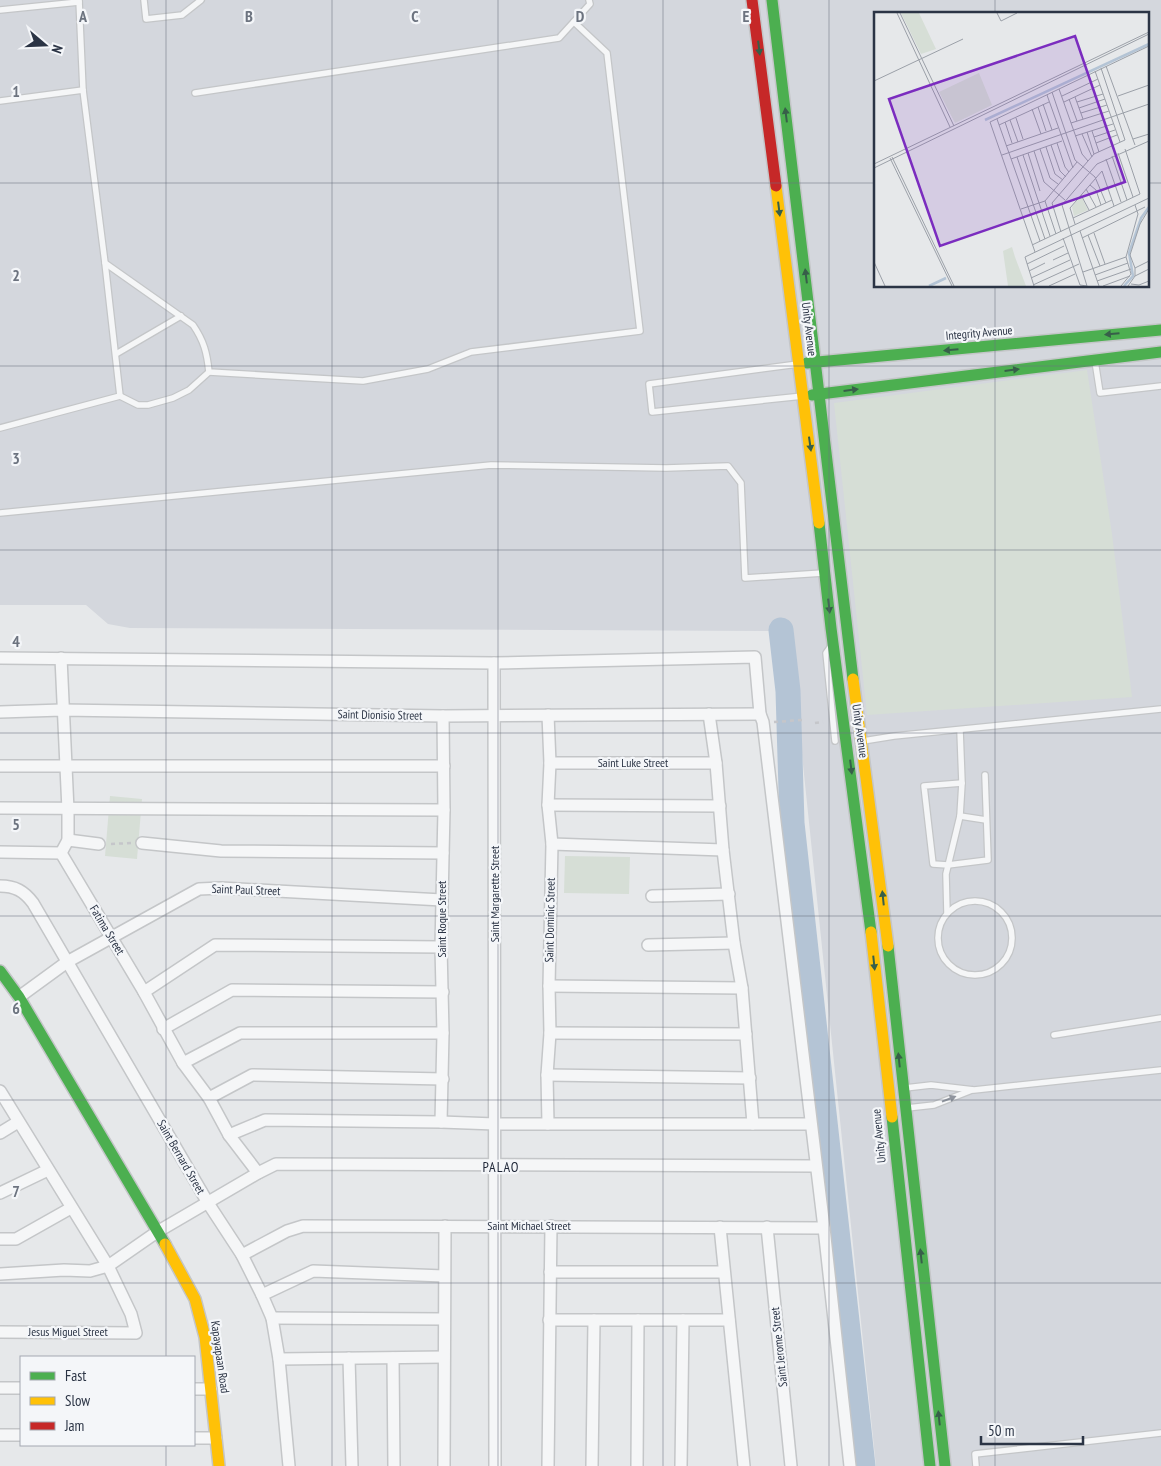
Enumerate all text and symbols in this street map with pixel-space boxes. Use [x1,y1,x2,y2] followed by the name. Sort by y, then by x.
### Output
[78,6,88,26] text: A
[245,6,253,26] text: B
[411,6,419,26] text: C
[576,6,585,26] text: D
[743,6,750,26] text: E
[874,12,1148,288] inset map
[20,20,70,70] north arrow
[755,41,763,57] one-way arrow
[48,43,67,56] text: N
[12,81,20,101] text: 1
[782,107,790,123] one-way arrow
[776,202,784,218] one-way arrow
[12,265,20,285] text: 2
[802,268,810,284] one-way arrow
[799,301,820,357] street label: Unity Avenue
[945,322,1013,343] street label: Integrity Avenue
[1104,331,1120,339] one-way arrow
[942,346,958,354] one-way arrow
[1005,366,1021,374] one-way arrow
[843,386,859,394] one-way arrow
[806,437,814,453] one-way arrow
[12,448,20,468] text: 3
[825,598,833,614] one-way arrow
[12,631,20,651] text: 4
[849,703,872,759] street label: Unity Avenue
[337,706,423,723] street label: Saint Dionisio Street
[598,755,669,770] street label: Saint Luke Street
[847,759,855,775] one-way arrow
[12,814,20,834] text: 5
[487,845,502,942] street label: Saint Margarette Street
[541,877,558,963] street label: Saint Dominic Street
[434,880,449,957] street label: Saint Roque Street
[211,881,281,898] street label: Saint Paul Street
[878,890,886,906] one-way arrow
[87,902,129,958] street label: Fatima Street
[871,955,879,971] one-way arrow
[12,998,20,1018] text: 6
[895,1051,903,1067] one-way arrow
[942,1095,957,1102] one-way arrow
[868,1108,889,1164] street label: Unity Avenue
[154,1117,209,1197] street label: Saint Bernard Street
[482,1158,520,1176] district label: PALAO
[12,1181,20,1201] text: 7
[487,1218,571,1233] street label: Saint Michael Street
[917,1248,925,1264] one-way arrow
[767,1306,790,1388] street label: Saint Jerome Street
[208,1320,233,1394] street label: Kapayapaan Road
[27,1324,108,1339] street label: Jesus Miguel Street
[20,1356,195,1446] legend
[65,1366,86,1385] text: Fast
[65,1391,90,1410] text: Slow
[935,1409,943,1425] one-way arrow
[981,1414,1084,1446] scale bar
[64,1416,84,1435] text: Jam
[988,1421,1014,1440] text: 50 m

